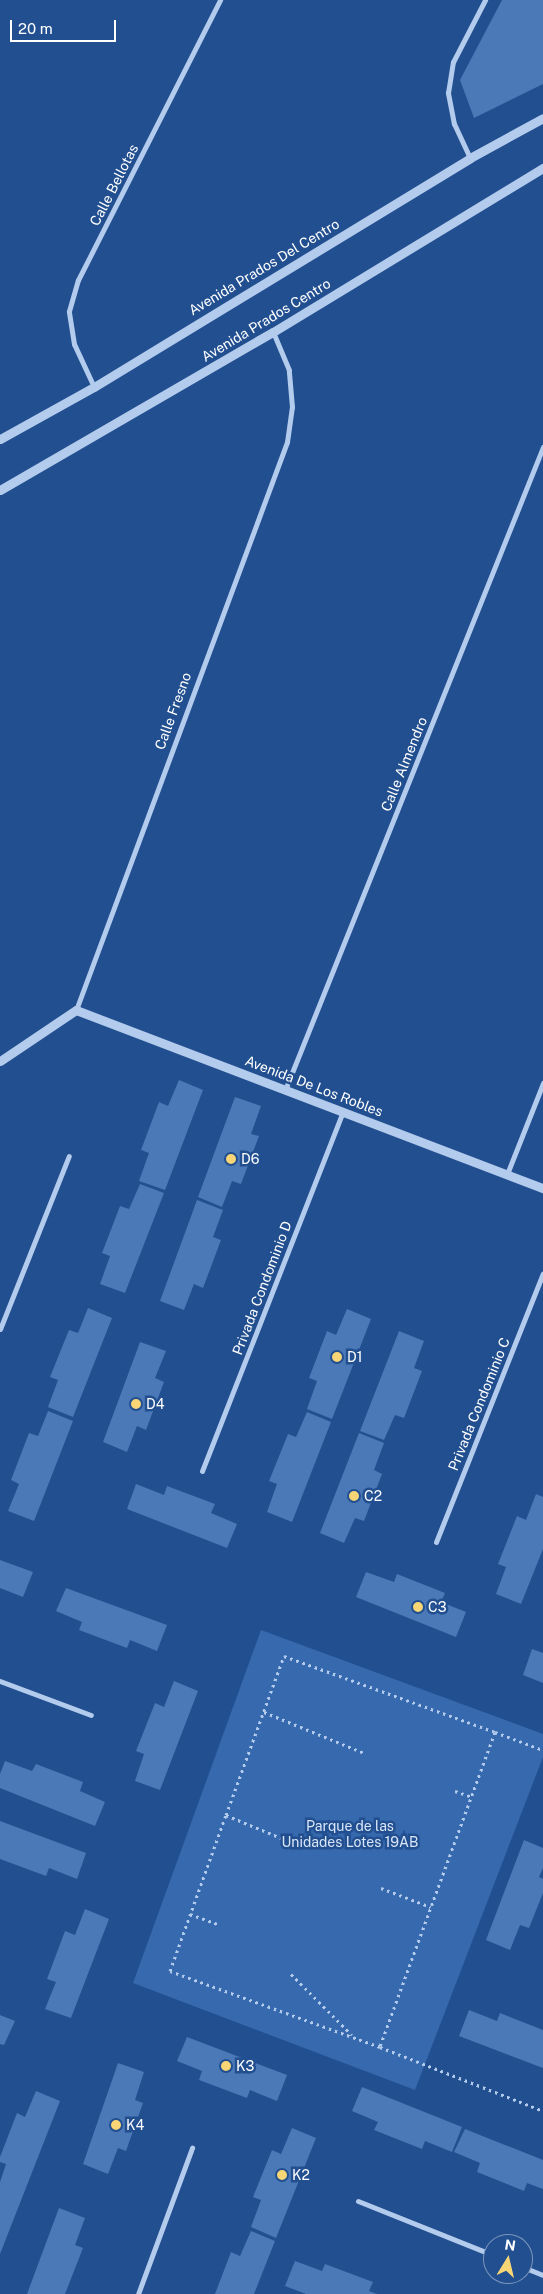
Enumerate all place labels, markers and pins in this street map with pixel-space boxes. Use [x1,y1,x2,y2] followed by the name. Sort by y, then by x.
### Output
[241,1151,259,1167] place label: D6
[225,1153,237,1165] marker: D6
[347,1349,362,1365] place label: D1
[331,1351,343,1363] marker: D1
[146,1396,165,1412] place label: D4
[130,1398,142,1410] marker: D4
[364,1488,382,1504] place label: C2
[348,1490,360,1502] marker: C2
[428,1599,446,1615] place label: C3
[412,1601,424,1613] marker: C3
[236,2058,254,2074] place label: K3
[220,2060,232,2072] marker: K3
[126,2117,144,2133] place label: K4
[110,2119,122,2131] marker: K4
[292,2167,310,2183] place label: K2
[276,2169,288,2181] marker: K2

